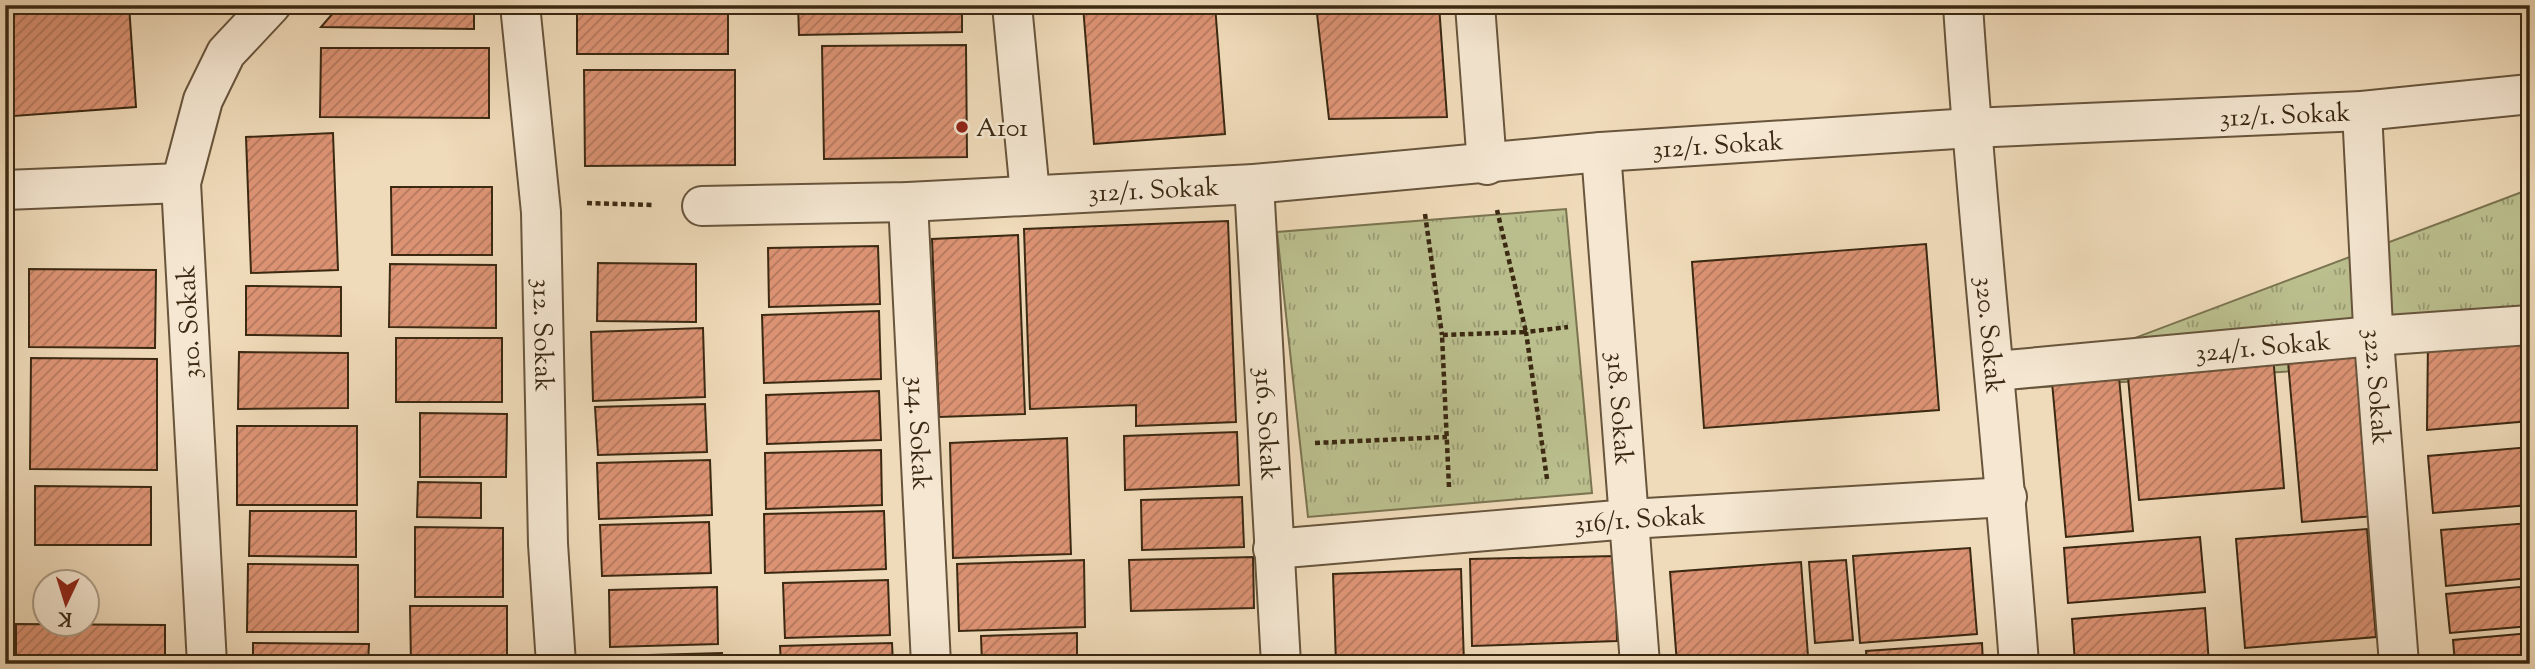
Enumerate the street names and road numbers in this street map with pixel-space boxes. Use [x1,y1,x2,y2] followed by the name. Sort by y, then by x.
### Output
[2219,96,2352,138] street label: 312/1. Sokak
[1651,124,1785,170] street label: 312/1. Sokak
[1087,170,1220,214] street label: 312/1. Sokak
[169,264,212,380] street label: 310. Sokak
[1964,275,2012,395] street label: 320. Sokak
[521,278,561,392] street label: 312. Sokak
[2194,324,2332,373] street label: 324/1. Sokak
[2352,327,2398,446] street label: 322. Sokak
[1595,350,1641,467] street label: 318. Sokak
[1243,366,1287,482] street label: 316. Sokak
[896,375,938,491] street label: 314. Sokak
[1573,499,1707,545] street label: 316/1. Sokak

